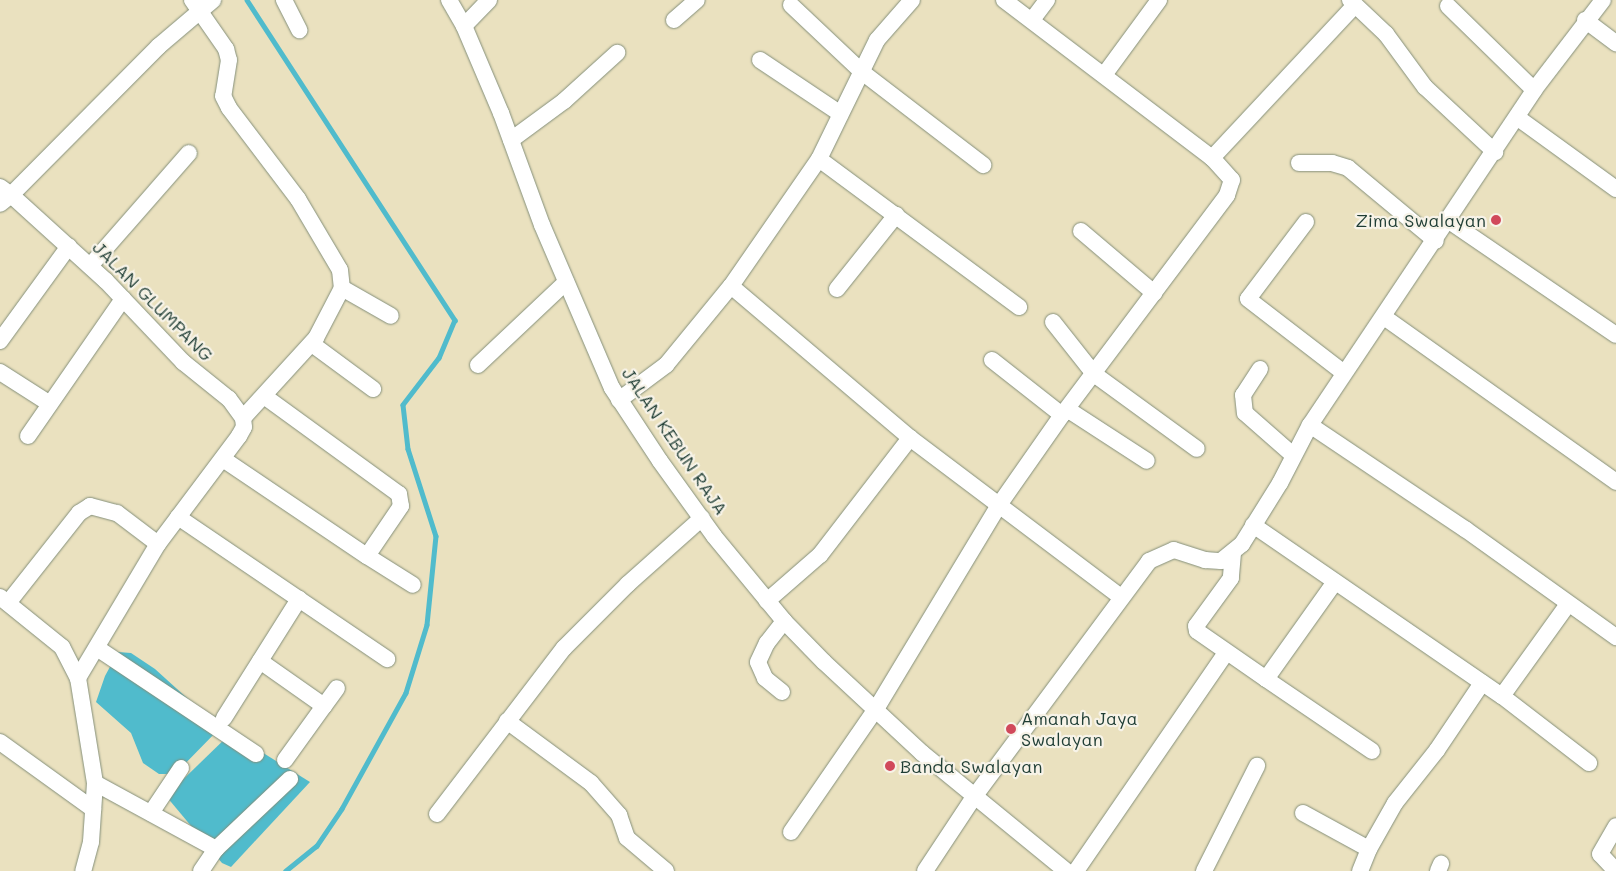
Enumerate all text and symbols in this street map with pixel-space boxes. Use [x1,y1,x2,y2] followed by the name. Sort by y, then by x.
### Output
[1355,209,1486,231] place label: Zima Swalayan
[1490,214,1502,226] marker: Zima Swalayan
[88,236,218,366] street label: JALAN GLUMPANG
[618,363,732,519] street label: JALAN KEBUN RAJA
[1021,708,1138,751] place label: Amanah Jaya Swalayan
[1005,723,1017,735] marker: Amanah Jaya Swalayan
[900,755,1042,777] place label: Banda Swalayan
[884,760,896,772] marker: Banda Swalayan

